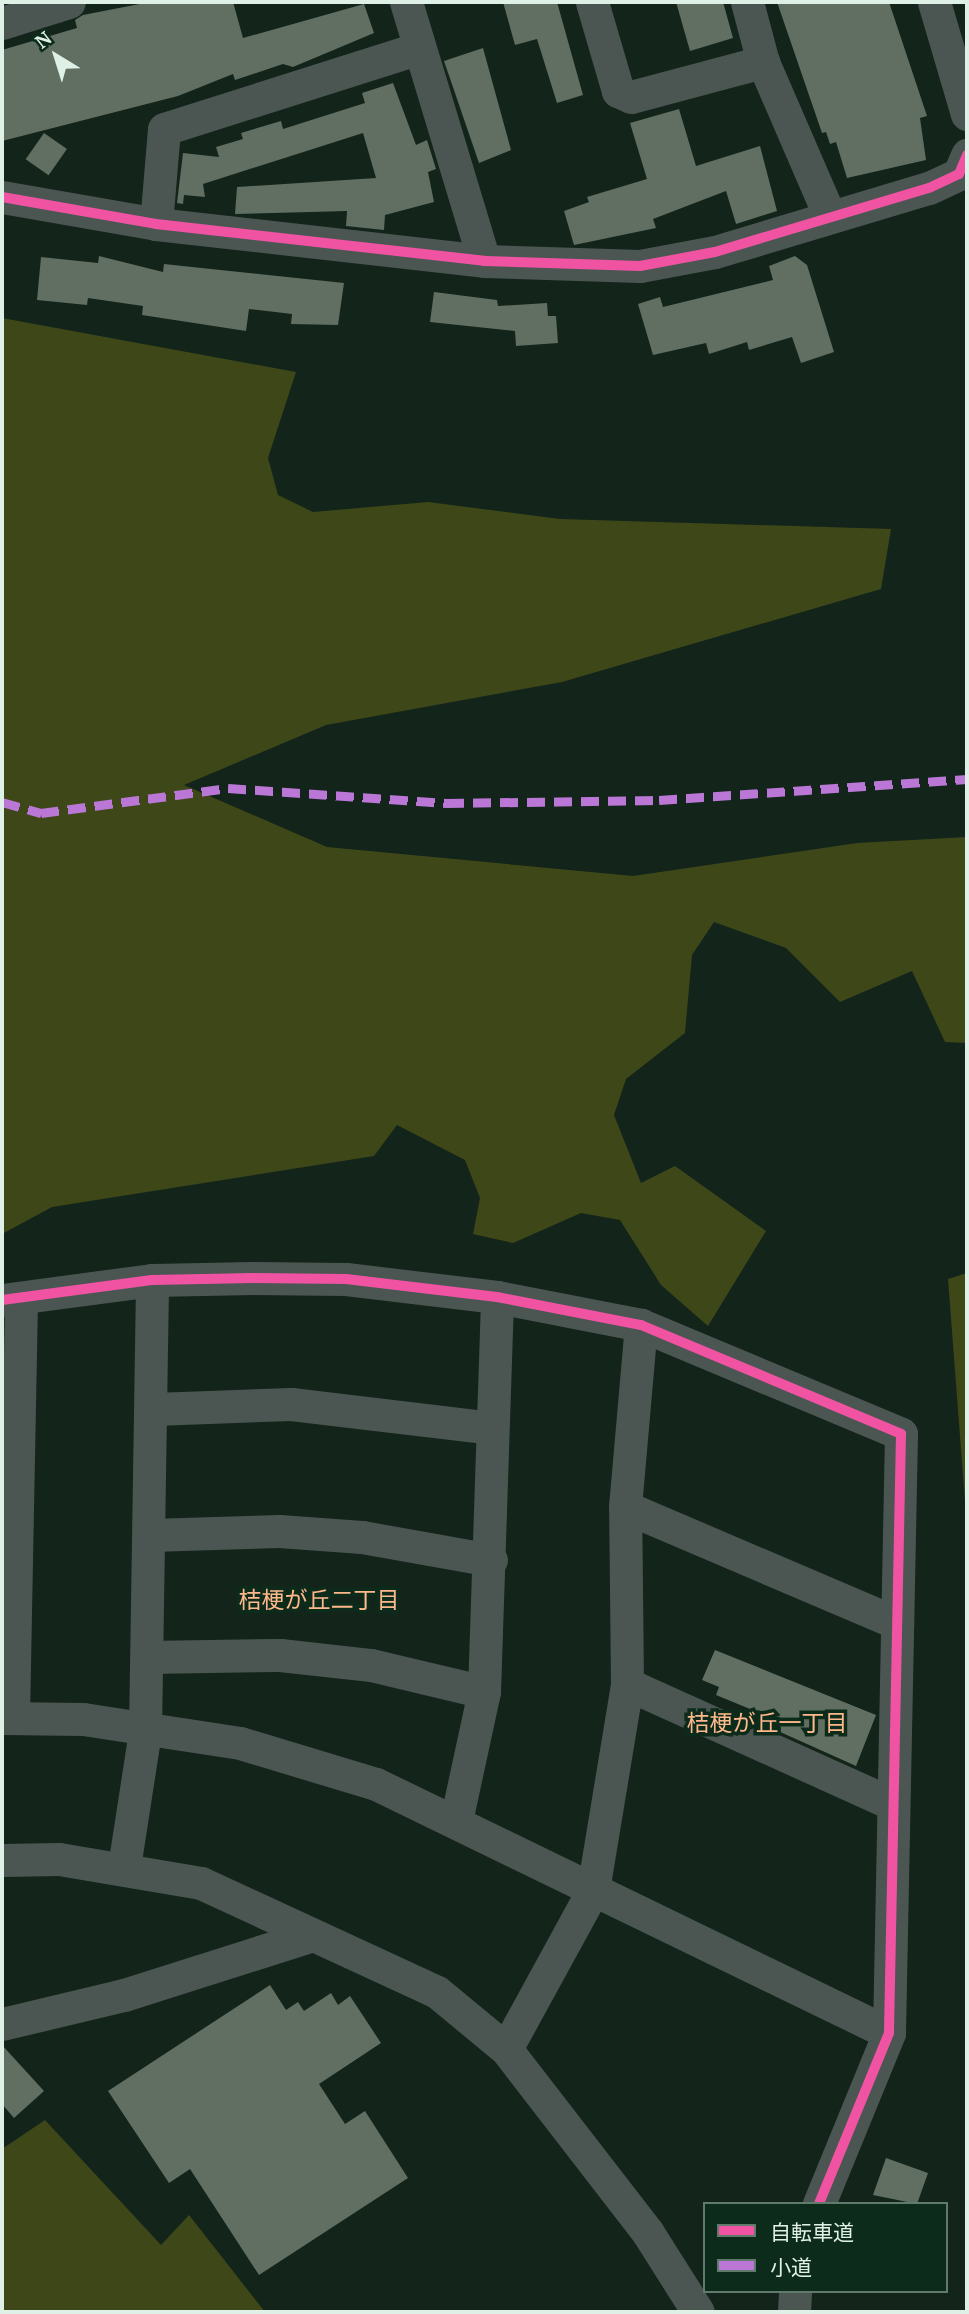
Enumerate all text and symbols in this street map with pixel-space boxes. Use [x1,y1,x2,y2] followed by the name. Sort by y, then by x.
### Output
[21,21,91,91] north arrow
[29,25,56,53] text: N
[239,1586,399,1614] district label: 桔梗が丘二丁目
[687,1709,847,1737] district label: 桔梗が丘一丁目
[703,2202,948,2293] legend
[770,2218,854,2246] text: 自転車道
[770,2253,812,2281] text: 小道

